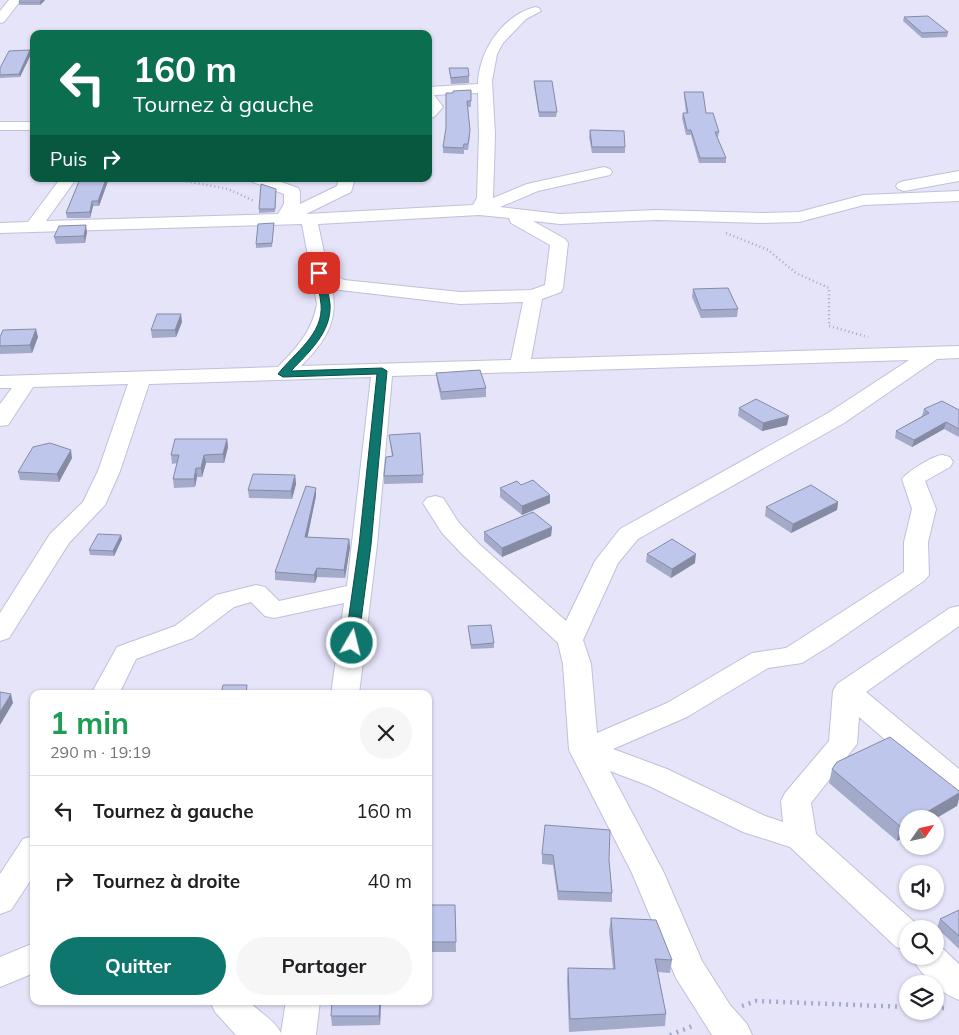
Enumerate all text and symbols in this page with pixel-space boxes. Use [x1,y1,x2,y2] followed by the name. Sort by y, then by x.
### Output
[133,47,237,91] text: 160 m
[50,50,115,115] icon: left
[133,90,314,118] text: Tournez à gauche
[97,145,125,173] icon: right
[50,147,87,171] text: Puis
[298,252,340,294] pin
[305,259,333,287] icon: arrive
[325,616,377,668] position arrow
[50,704,129,742] text: 1 min
[360,707,412,759] button: close
[50,742,151,762] text: 290 m · 19:19
[50,797,78,825] icon: left
[93,799,254,823] text: Tournez à gauche
[356,799,412,823] text: 160 m
[899,810,944,855] north arrow
[899,810,944,1020] map controls
[899,865,944,910] button: sound
[50,867,78,895] icon: right
[93,869,240,893] text: Tournez à droite
[368,869,412,893] text: 40 m
[899,920,944,965] button: search
[50,937,226,995] button: Quitter
[236,937,412,995] button: Partager
[899,975,944,1020] button: layers

